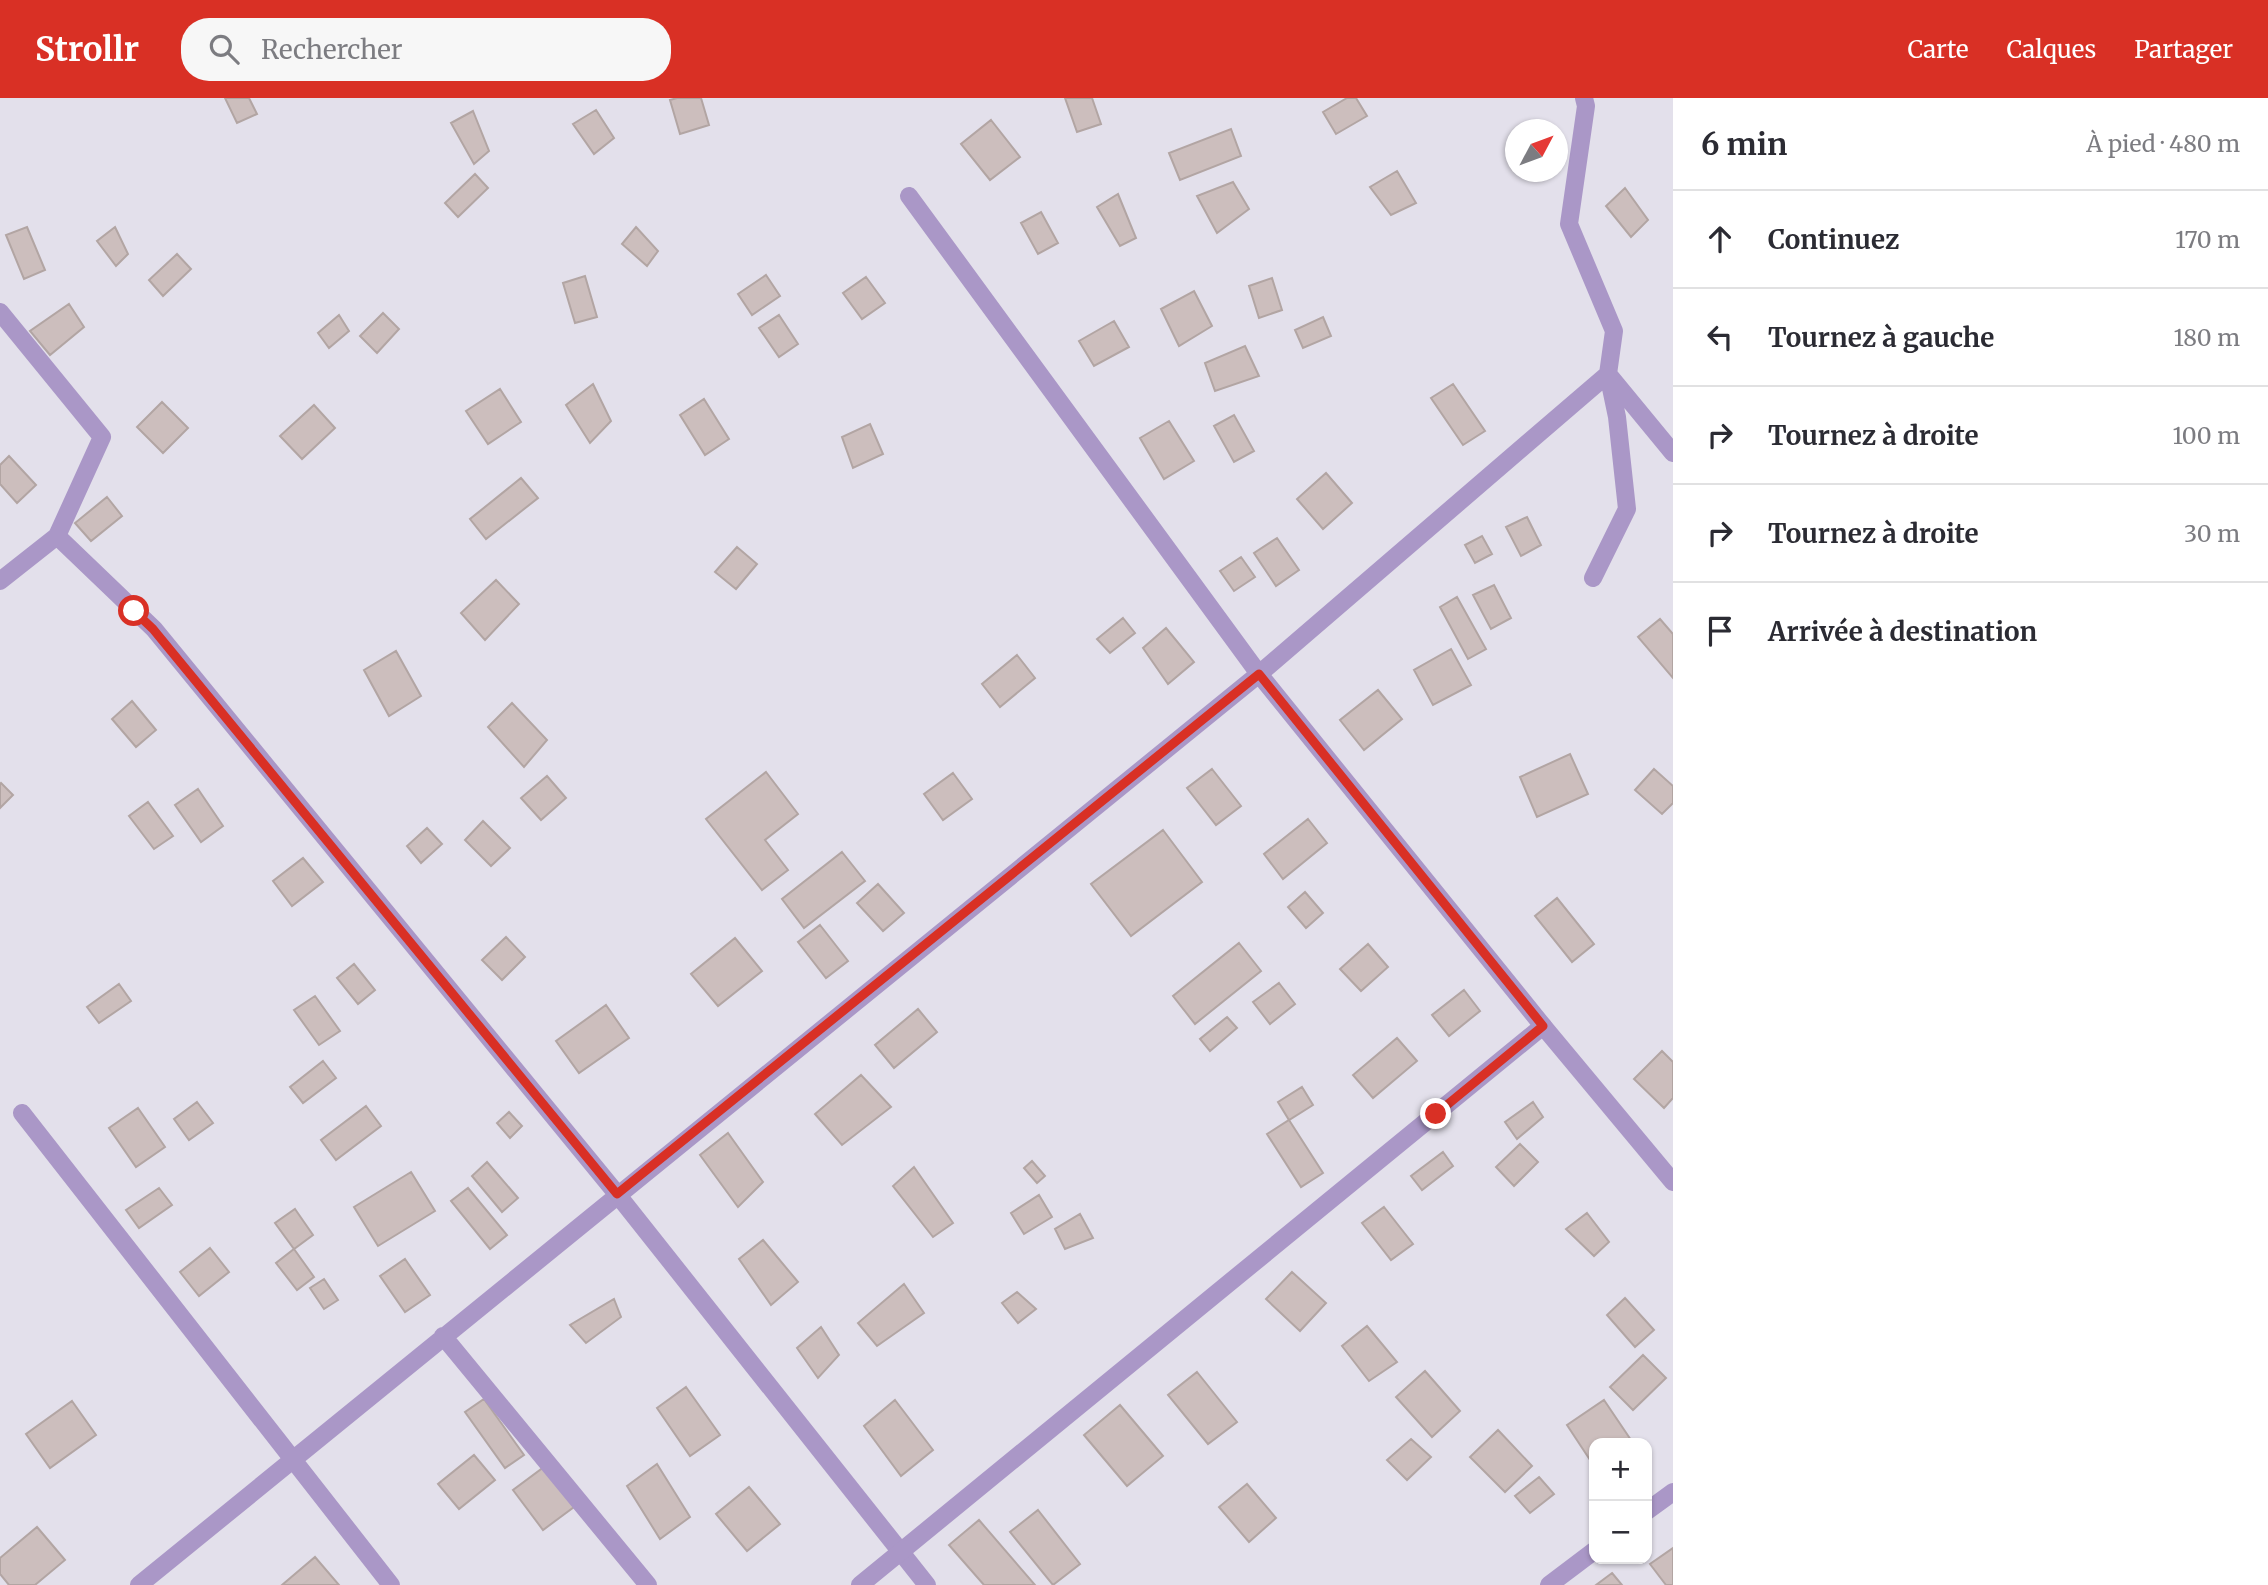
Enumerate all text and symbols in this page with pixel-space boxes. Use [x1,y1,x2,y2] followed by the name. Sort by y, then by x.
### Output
[181,18,671,81] search box
[35,29,139,70] text: Strollr
[205,30,243,68] icon: search
[261,33,403,66] text: Rechercher
[1907,34,1968,65] text: Carte
[2006,34,2096,65] text: Calques
[2134,34,2233,65] text: Partager
[1505,119,1568,182] north arrow
[1701,125,1787,163] text: 6 min
[2086,129,2240,158] text: À pied · 480 m
[1701,220,1739,258] icon: ahead
[1768,223,1899,256] text: Continuez
[2175,225,2240,254] text: 170 m
[1701,318,1739,356] icon: left
[1768,321,1994,354] text: Tournez à gauche
[2174,323,2240,352] text: 180 m
[1701,416,1739,454] icon: right
[1768,419,1979,452] text: Tournez à droite
[2172,421,2240,450] text: 100 m
[1701,514,1739,552] icon: right
[1768,517,1979,550] text: Tournez à droite
[2184,519,2240,548] text: 30 m
[118,595,149,626] route start
[1701,612,1739,650] icon: arrive
[1768,615,2037,648] text: Arrivée à destination
[1420,1098,1451,1129] route end
[1589,1438,1652,1564] map controls
[1589,1438,1652,1501] button: +
[1589,1501,1652,1564] button: −

